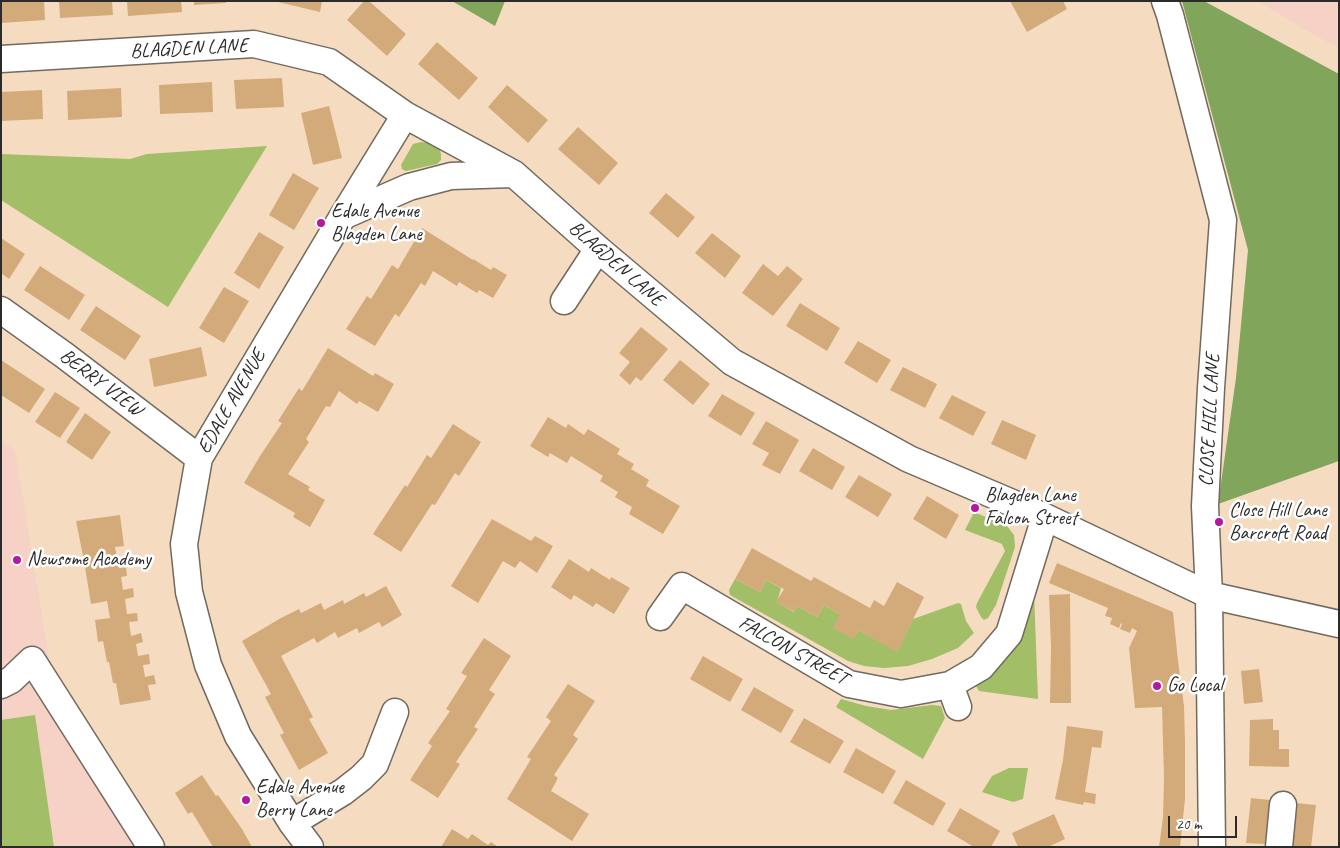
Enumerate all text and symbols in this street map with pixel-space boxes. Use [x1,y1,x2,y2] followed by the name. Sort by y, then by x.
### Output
[130,34,248,64] street label: BLAGDEN LANE
[331,200,422,247] place label: Edale Avenue Blagden Lane
[564,216,668,312] street label: BLAGDEN LANE
[315,217,327,229] marker: Edale Avenue Blagden Lane
[55,344,147,422] street label: BERRY VIEW
[193,346,271,458] street label: EDALE AVENUE
[1195,353,1225,487] street label: CLOSE HILL LANE
[985,484,1077,531] place label: Blagden Lane Falcon Street
[1229,499,1327,546] place label: Close Hill Lane Barcroft Road
[969,502,981,514] marker: Blagden Lane Falcon Street
[1213,516,1225,528] marker: Close Hill Lane Barcroft Road
[27,548,151,572] place label: Newsome Academy
[11,554,23,566] marker: Newsome Academy
[734,611,852,691] street label: FALCON STREET
[1167,674,1223,698] place label: Go Local
[1151,680,1163,692] marker: Go Local
[256,776,344,823] place label: Edale Avenue Berry Lane
[240,794,252,806] marker: Edale Avenue Berry Lane
[1170,806,1239,838] scale bar
[1176,815,1202,834] text: 20 m

